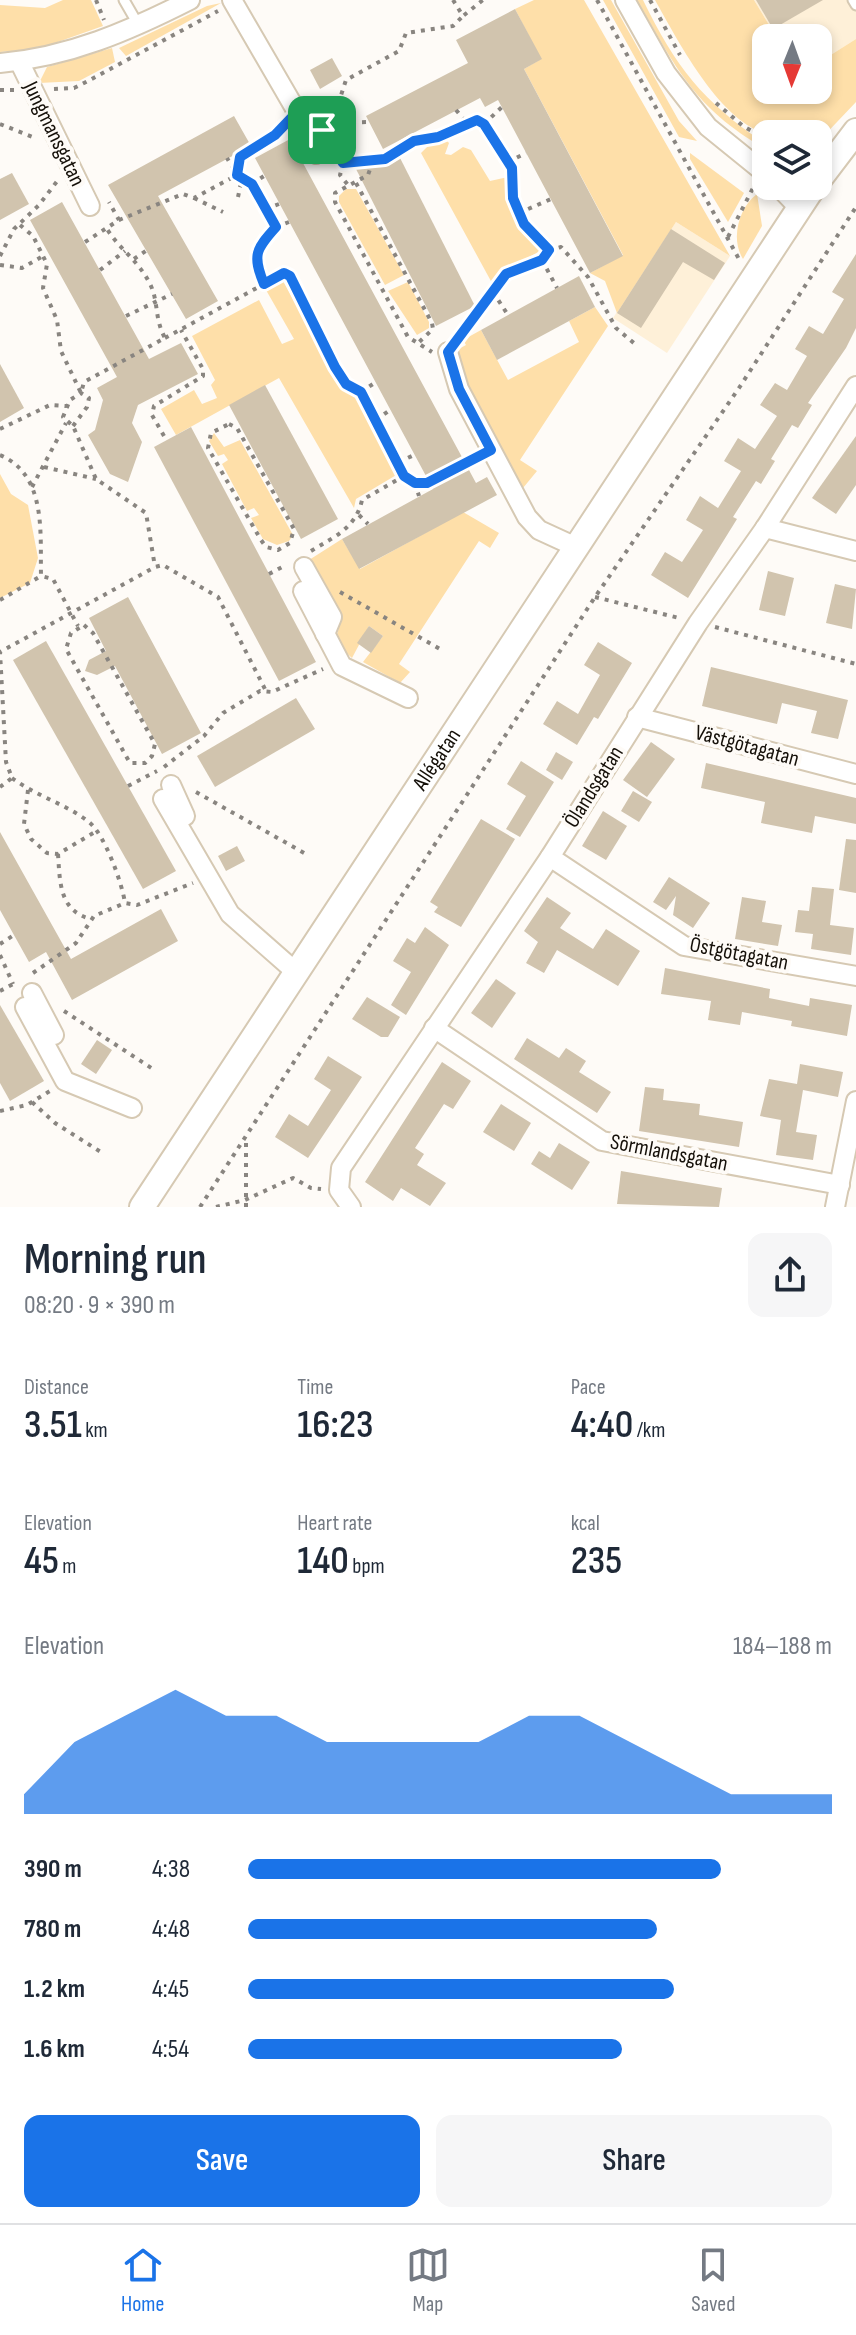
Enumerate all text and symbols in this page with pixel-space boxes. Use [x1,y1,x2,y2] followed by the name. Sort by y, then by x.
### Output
[752,24,832,104] north arrow
[752,24,832,200] map controls
[17,76,91,191] street label: Jungmansgatan
[288,96,356,164] pin
[300,108,344,152] icon: arrive
[752,120,832,200] button: layers
[692,719,802,773] street label: Västgötagatan
[406,723,467,796] street label: Allégatan
[558,741,630,833] street label: Ölandsgatan
[687,931,791,977] street label: Östgötagatan
[608,1128,730,1178] street label: Sörmlandsgatan
[24,1233,207,1286] text: Morning run
[748,1233,832,1317] button: share
[24,1290,175,1321] text: 08:20 · 9 × 390 m
[24,1374,89,1401] text: Distance
[297,1374,333,1401] text: Time
[571,1374,606,1401] text: Pace
[24,1401,82,1449] text: 3.51
[297,1401,374,1449] text: 16:23
[571,1401,633,1449] text: 4:40
[82,1417,108,1444] text: km
[633,1417,665,1444] text: /km
[24,1510,92,1537] text: Elevation
[297,1510,372,1537] text: Heart rate
[571,1510,600,1537] text: kcal
[24,1537,59,1585] text: 45
[297,1537,349,1585] text: 140
[571,1537,622,1585] text: 235
[59,1553,76,1580] text: m
[349,1553,385,1580] text: bpm
[24,1631,104,1662] text: Elevation
[733,1631,832,1662] text: 184–188 m
[24,1854,82,1885] text: 390 m
[152,1854,190,1885] text: 4:38
[24,1914,81,1945] text: 780 m
[152,1914,190,1945] text: 4:48
[24,1974,85,2005] text: 1.2 km
[152,1974,189,2005] text: 4:45
[24,2034,85,2065] text: 1.6 km
[152,2034,189,2065] text: 4:54
[24,2115,420,2207] button: Save
[436,2115,832,2207] button: Share
[121,2243,165,2318] tab: Home
[406,2243,450,2318] tab: Map
[691,2243,735,2318] tab: Saved

